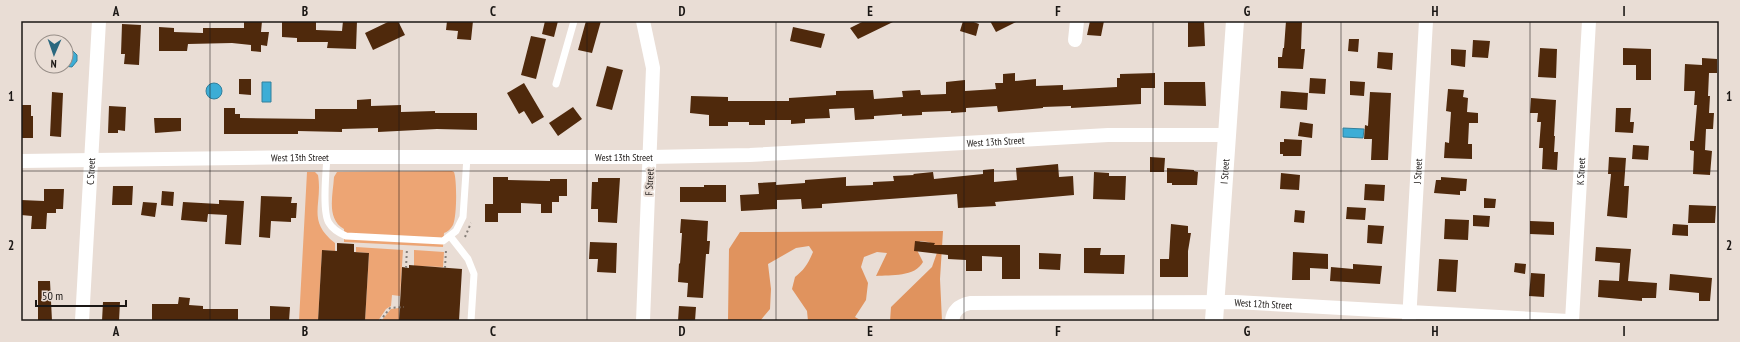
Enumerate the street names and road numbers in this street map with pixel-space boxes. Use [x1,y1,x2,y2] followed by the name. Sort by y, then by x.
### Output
[966,134,1025,150] street label: West 13th Street
[271,151,329,164] street label: West 13th Street
[595,151,653,164] street label: West 13th Street
[84,157,98,185] street label: C Street
[1574,157,1588,185] street label: K Street
[1218,158,1232,184] street label: I Street
[1411,158,1425,185] street label: J Street
[642,168,657,196] street label: F Street
[1234,296,1293,312] street label: West 12th Street

